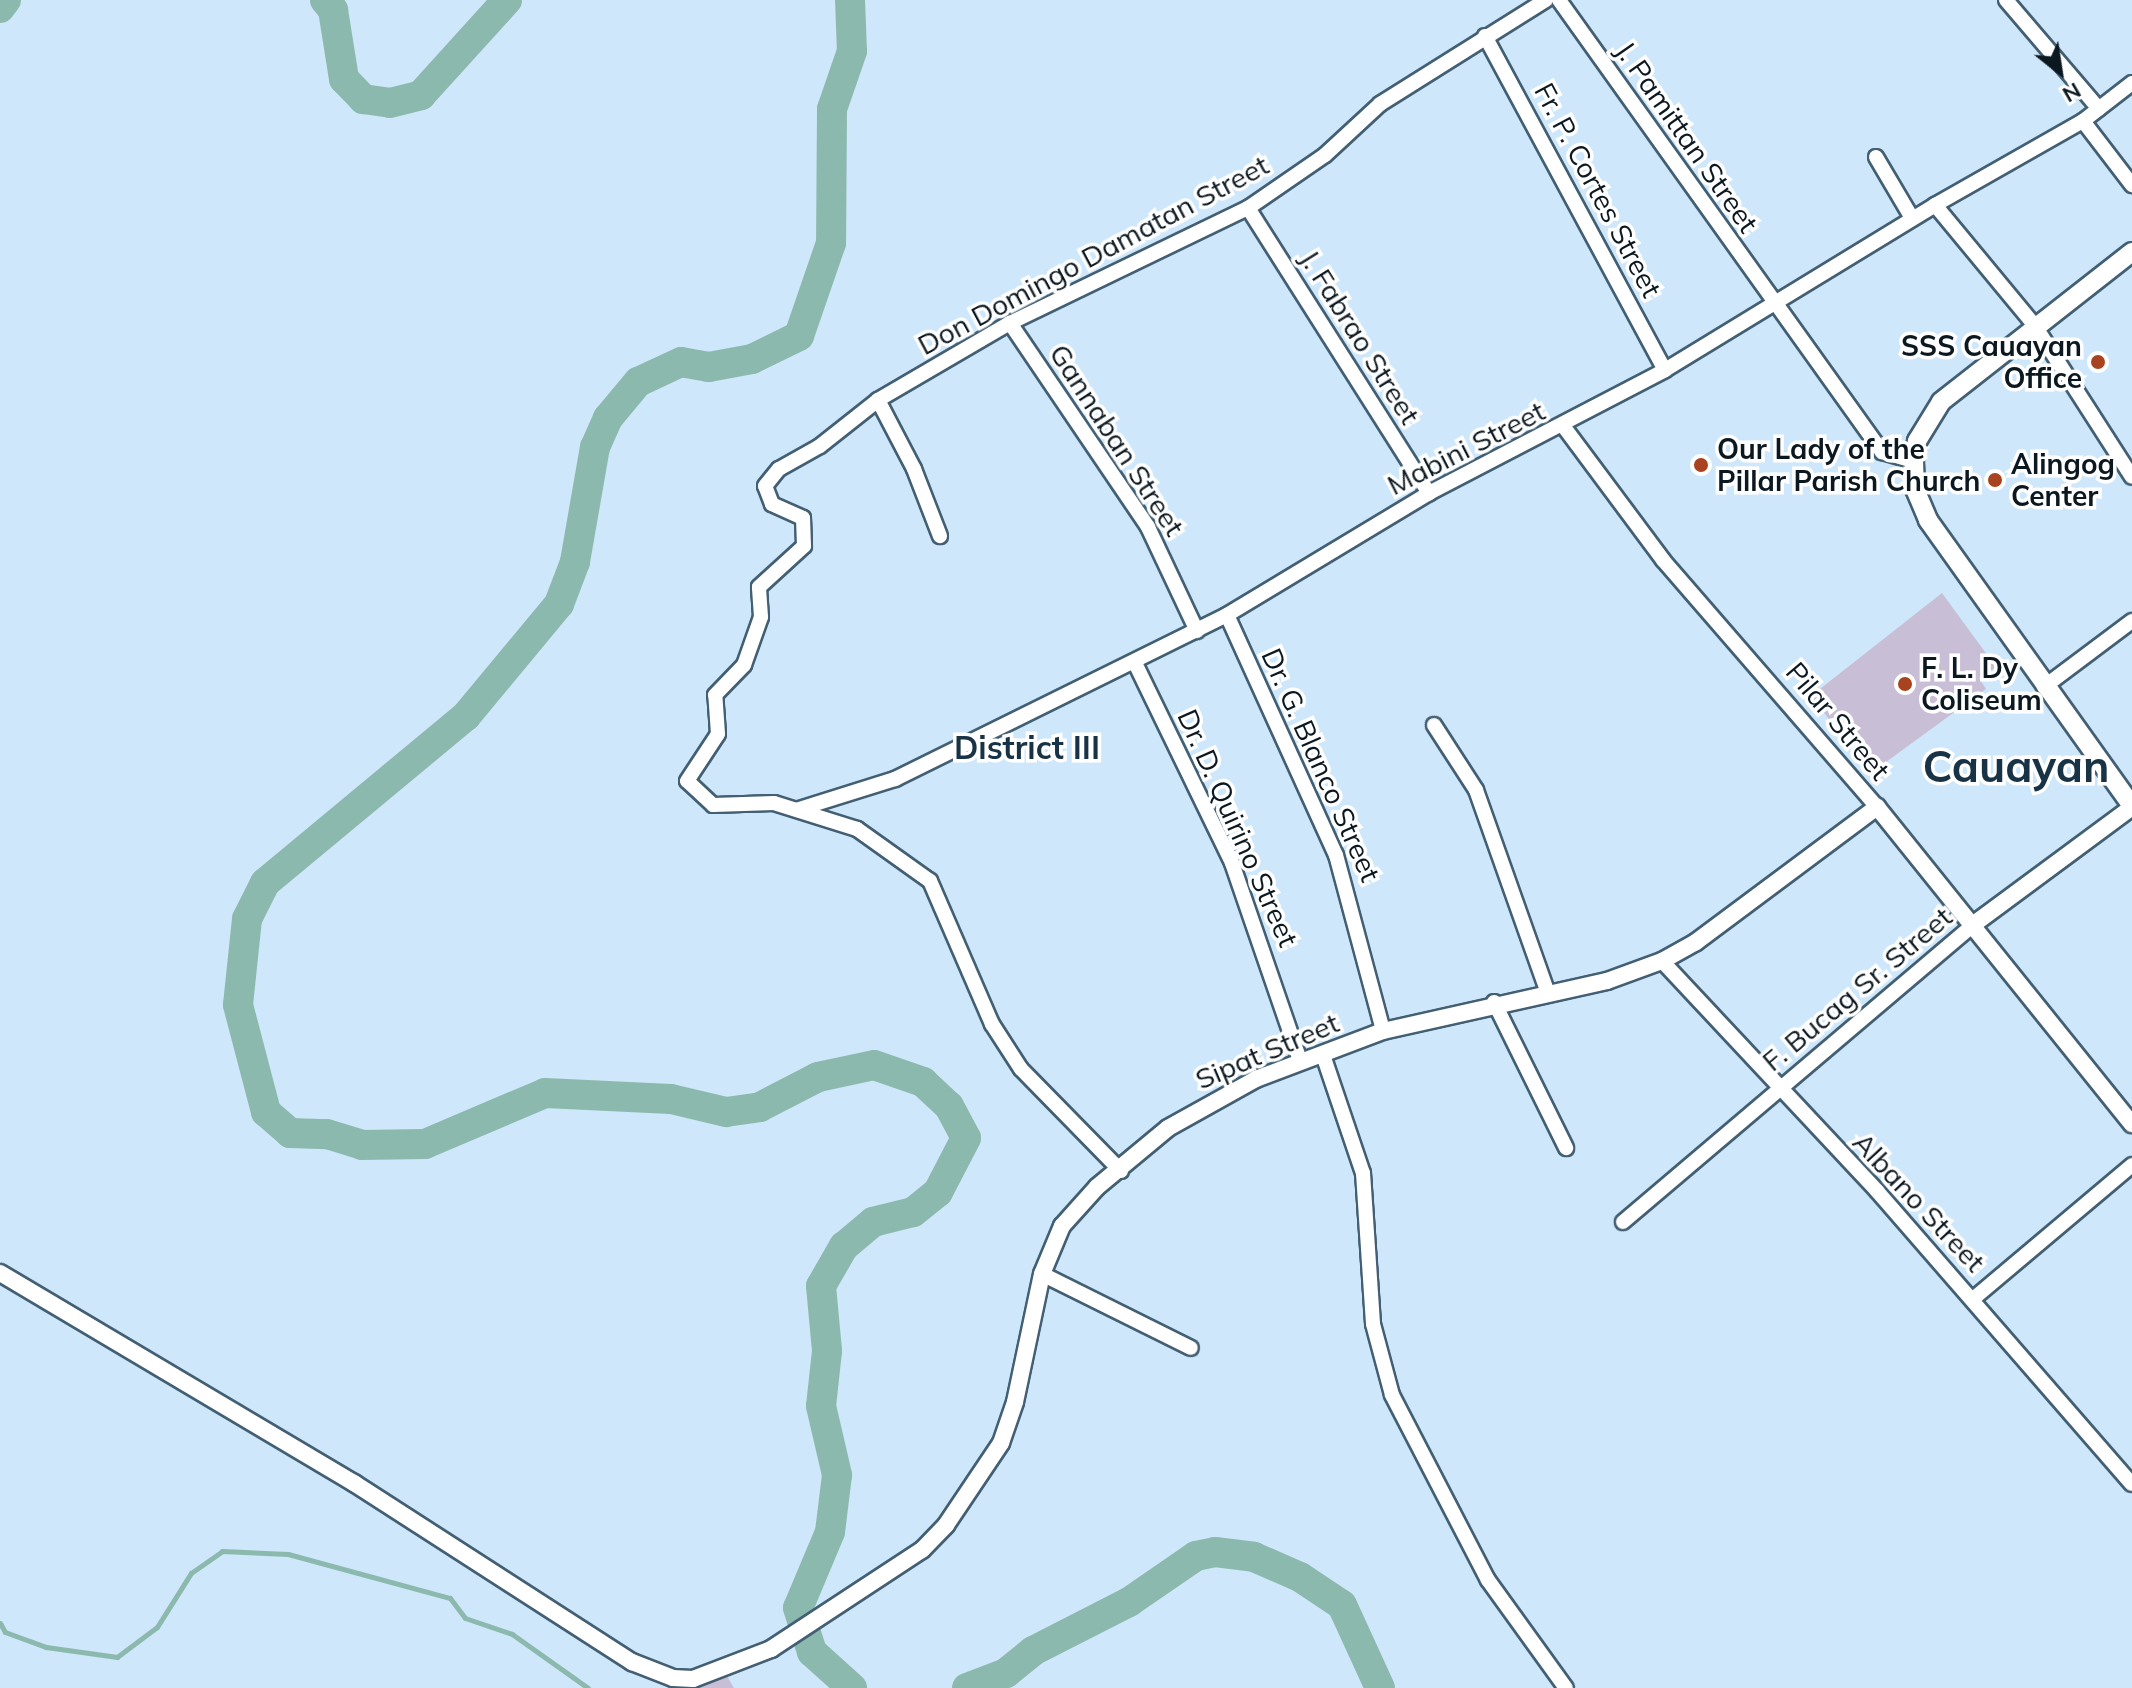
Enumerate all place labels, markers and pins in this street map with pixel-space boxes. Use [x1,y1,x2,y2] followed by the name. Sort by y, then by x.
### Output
[1901,329,2082,395] place label: SSS Cauayan Office
[2089,353,2107,371] marker: SSS Cauayan Office
[1717,432,1980,498] place label: Our Lady of the Pillar Parish Church
[2011,447,2115,513] place label: Alingog Center
[1692,456,1710,474] marker: Our Lady of the Pillar Parish Church
[1986,471,2004,489] marker: Alingog Center
[1921,651,2042,717] place label: F. L. Dy Coliseum
[1896,675,1914,693] marker: F. L. Dy Coliseum

